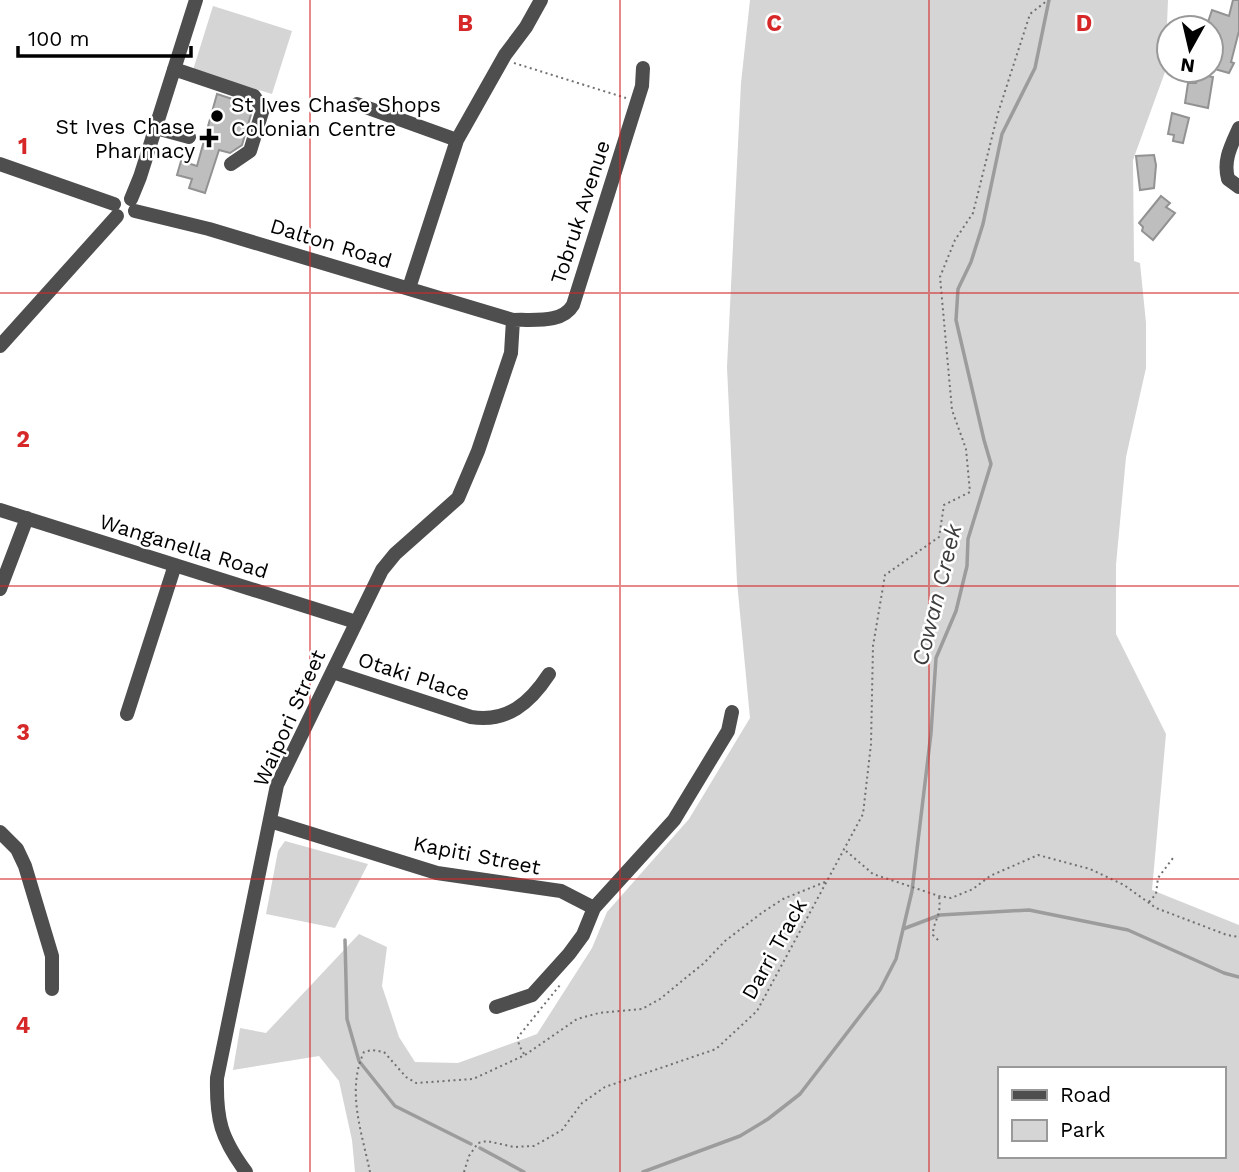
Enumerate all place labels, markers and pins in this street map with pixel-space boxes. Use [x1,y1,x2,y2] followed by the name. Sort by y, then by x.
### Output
[231,92,441,141] place label: St Ives Chase Shops Colonian Centre
[209,108,225,124] marker: St Ives Chase Shops Colonian Centre
[56,114,195,163] place label: St Ives Chase Pharmacy
[201,130,217,146] marker: St Ives Chase Pharmacy

